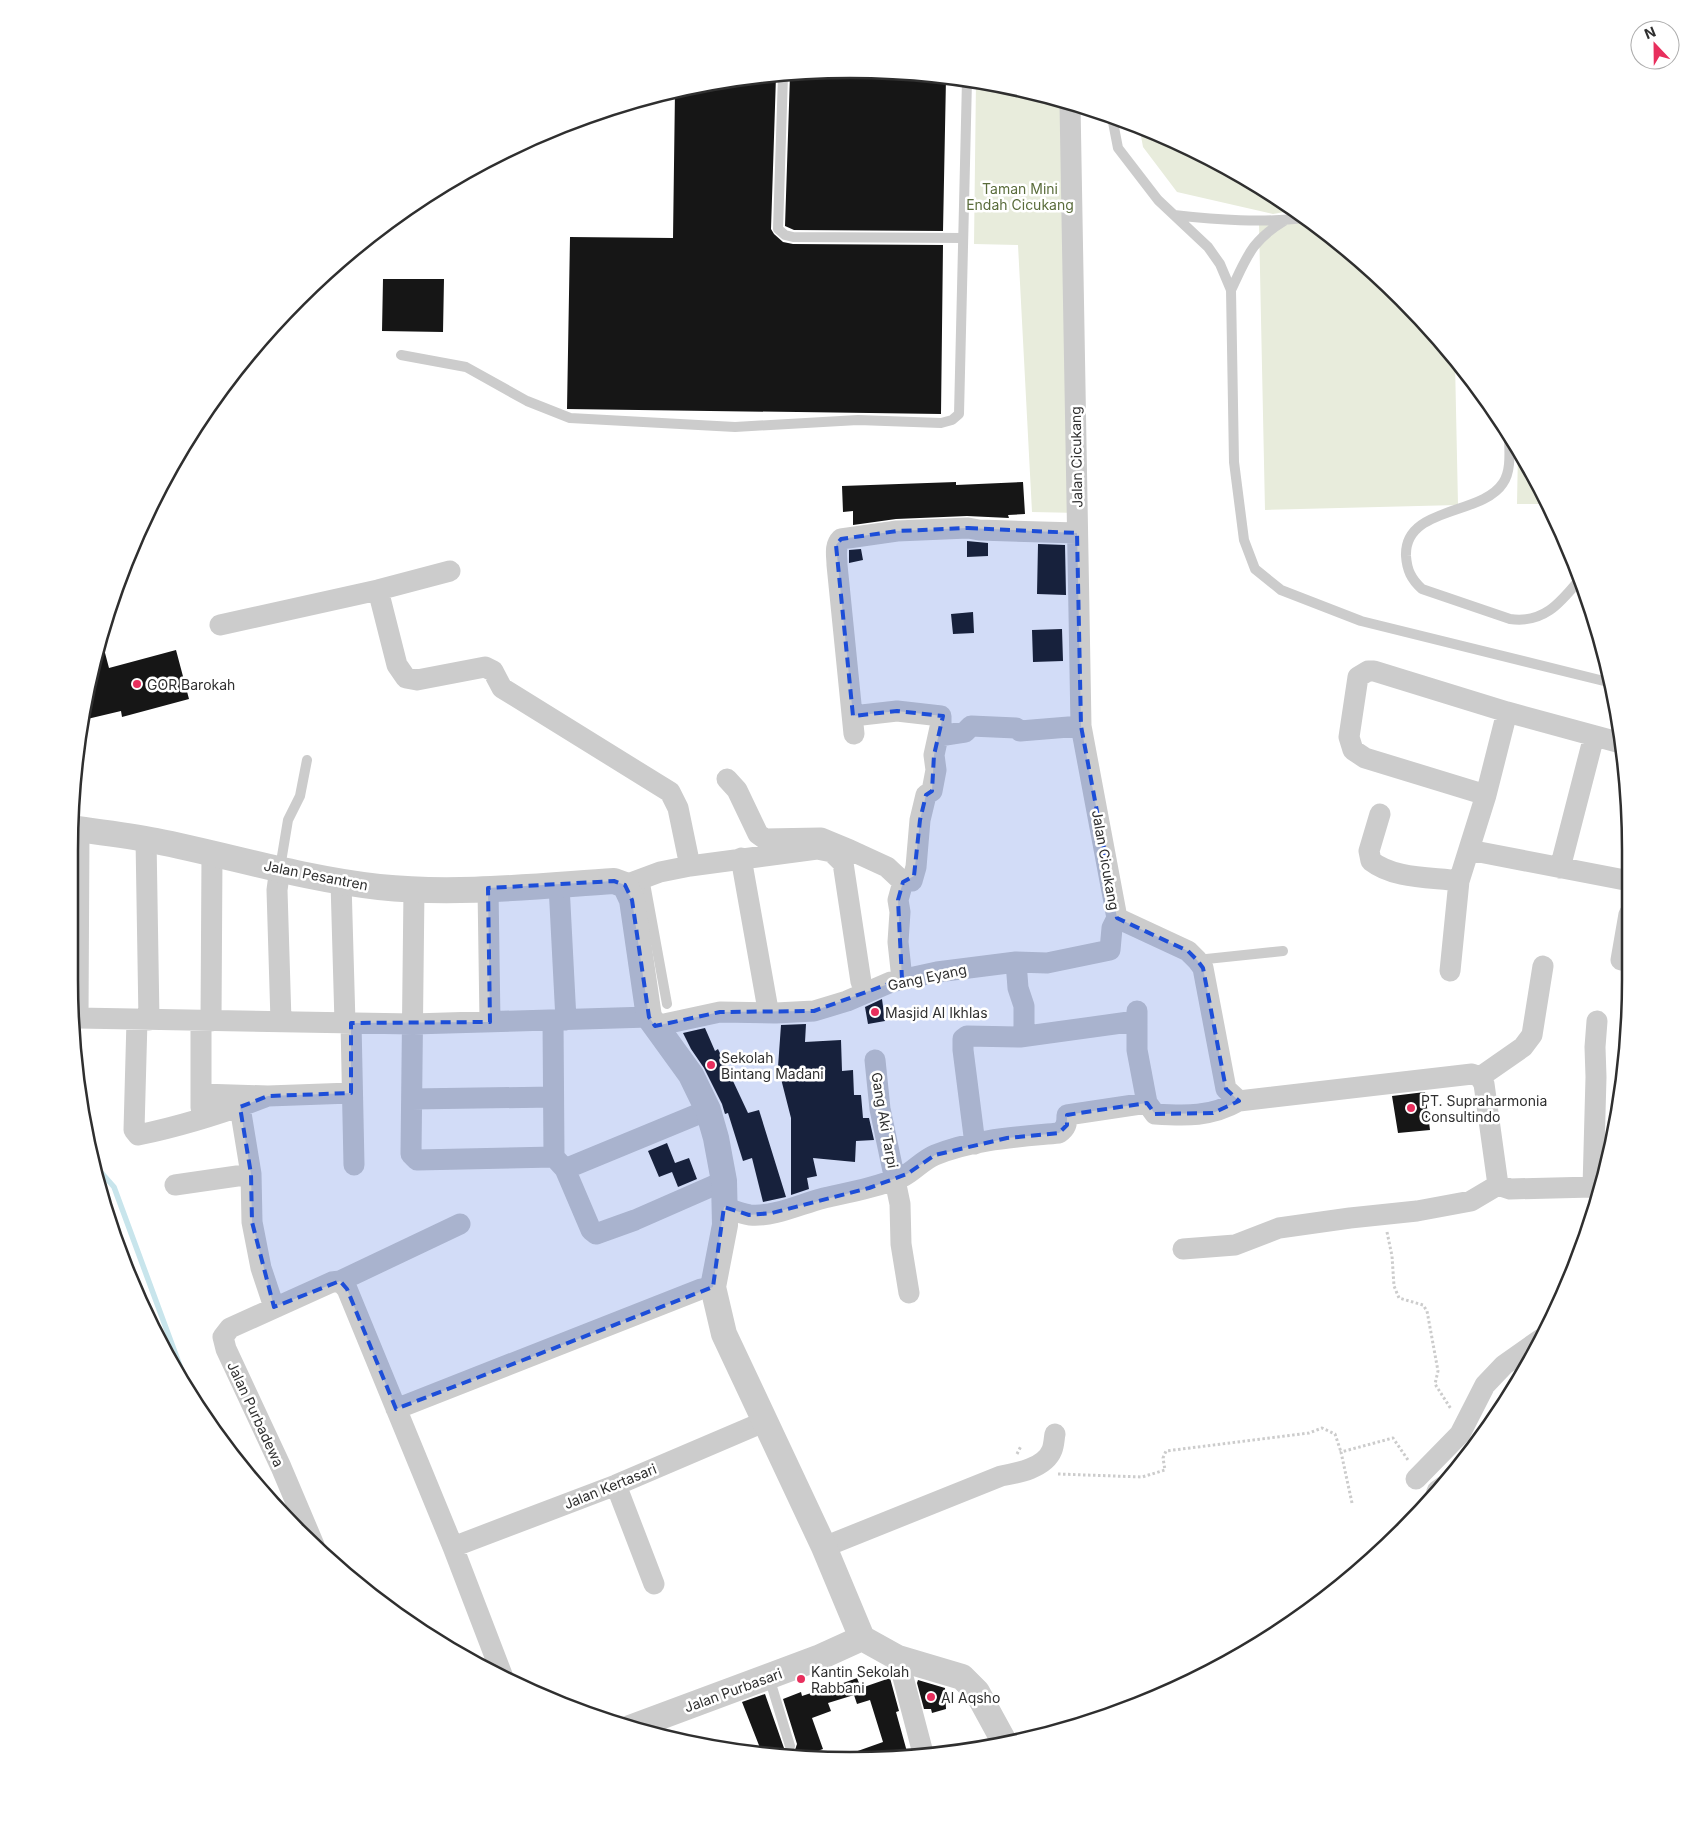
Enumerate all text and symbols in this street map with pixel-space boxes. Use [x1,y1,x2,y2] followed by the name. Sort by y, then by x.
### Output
[1630,20,1680,70] north arrow
[1642,23,1658,42] text: N
[966,180,1074,213] park label: Taman Mini Endah Cicukang
[1067,406,1085,508] street label: Jalan Cicukang
[147,676,235,693] place label: GOR Barokah
[131,678,143,690] marker: GOR Barokah
[1089,808,1123,912] street label: Jalan Cicukang
[262,857,370,893] street label: Jalan Pesantren
[886,960,968,994] street label: Gang Eyang
[885,1004,988,1021] place label: Masjid Al Ikhlas
[869,1006,881,1018] marker: Masjid Al Ikhlas
[721,1049,824,1082] place label: Sekolah Bintang Madani
[705,1059,717,1071] marker: Sekolah Bintang Madani
[868,1071,902,1169] street label: Gang Aki Tarpi
[1421,1092,1547,1125] place label: PT. Supraharmonia Consultindo
[1405,1102,1417,1114] marker: PT. Supraharmonia Consultindo
[224,1359,288,1469] street label: Jalan Purbadewa
[561,1460,659,1512] street label: Jalan Kertasari
[811,1663,909,1696] place label: Kantin Sekolah Rabbani
[682,1664,784,1716] street label: Jalan Purbasari
[795,1673,807,1685] marker: Kantin Sekolah Rabbani
[941,1689,1000,1706] place label: Al Aqsho
[925,1691,937,1703] marker: Al Aqsho

